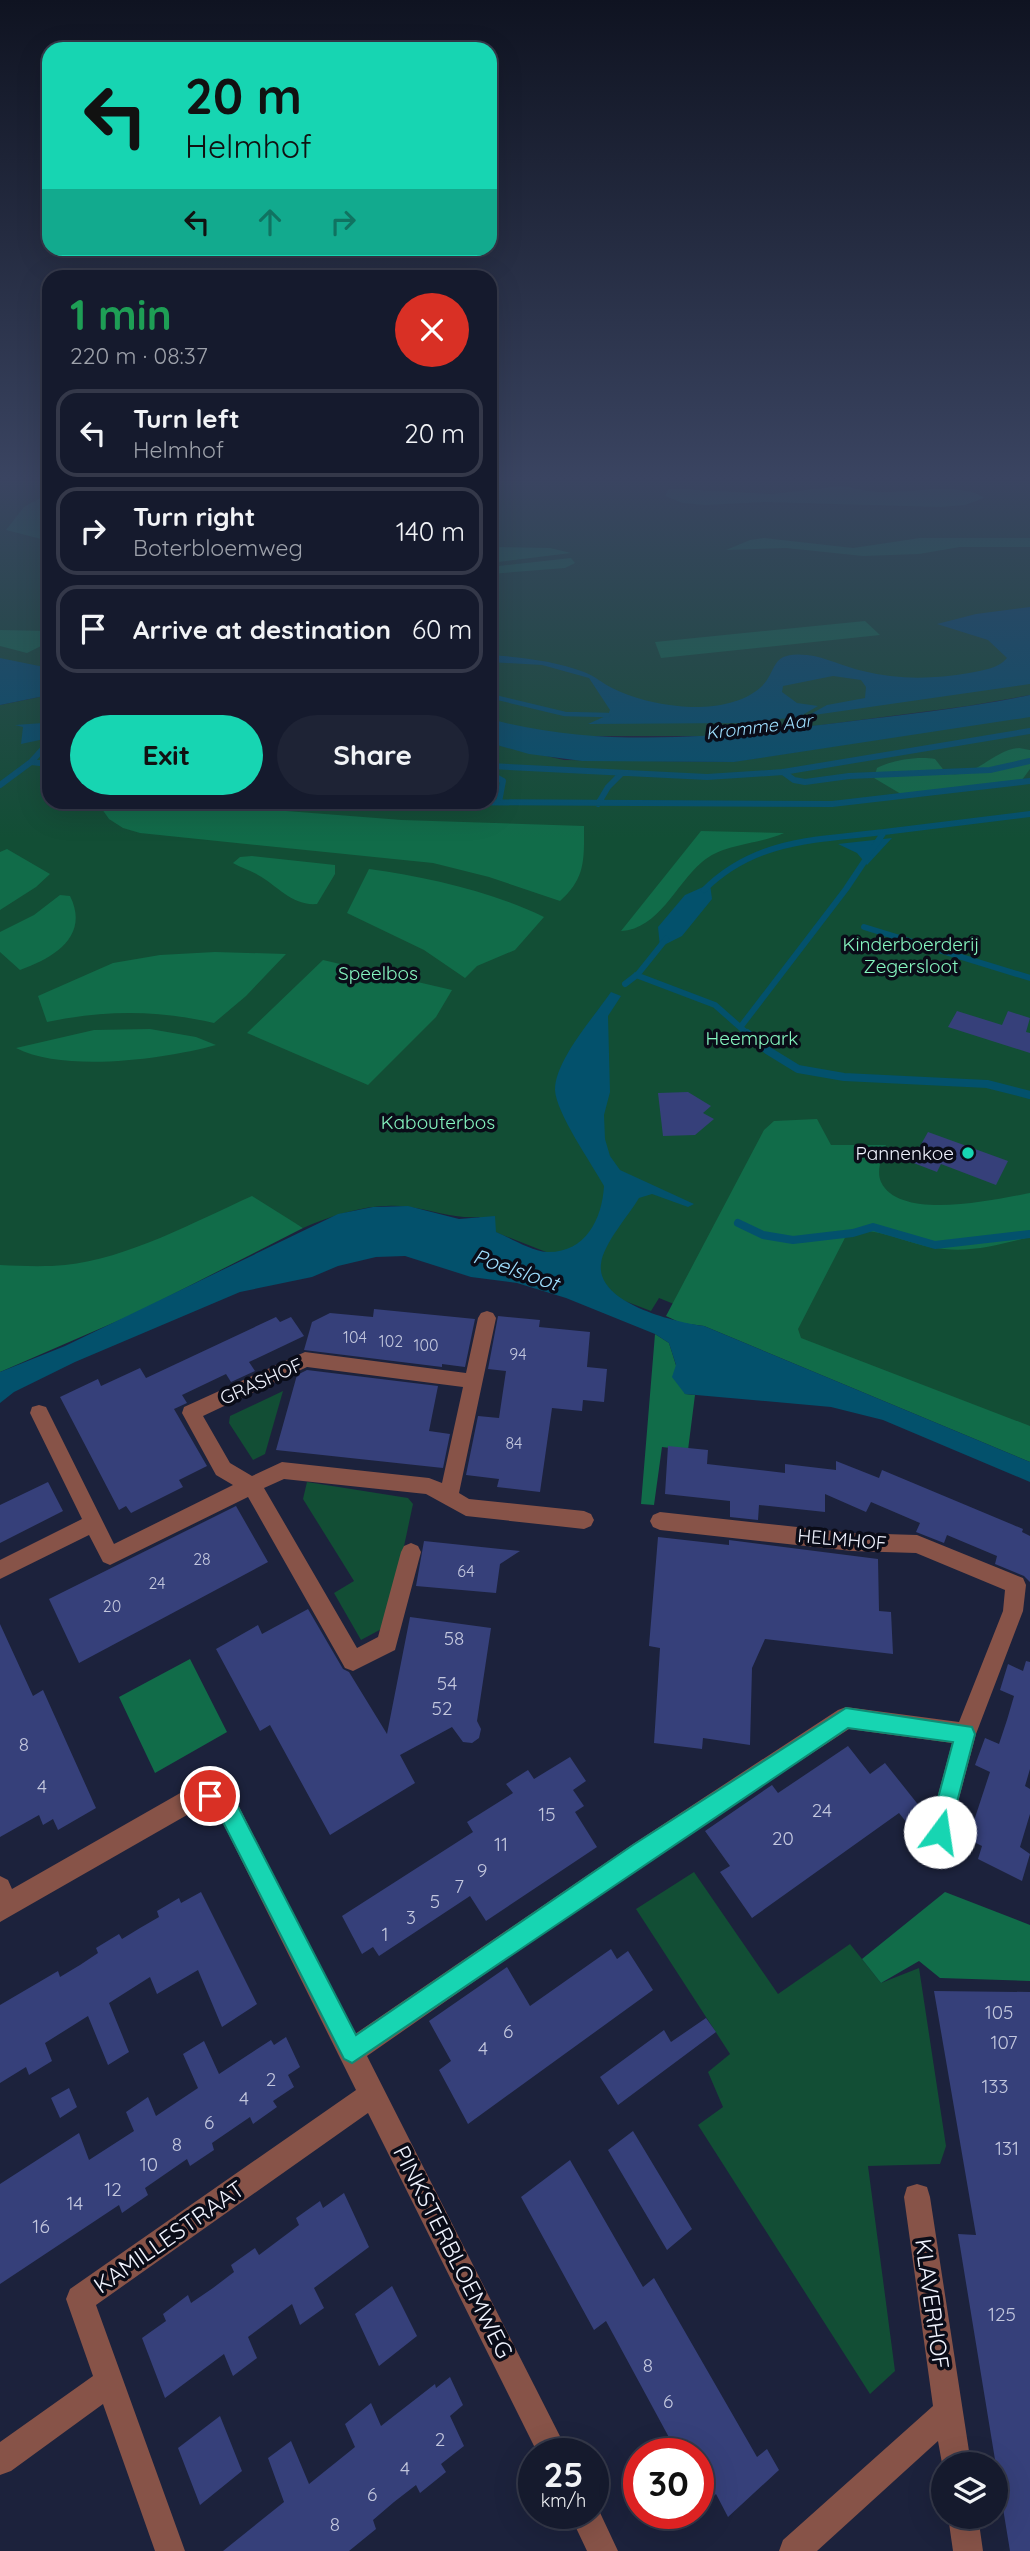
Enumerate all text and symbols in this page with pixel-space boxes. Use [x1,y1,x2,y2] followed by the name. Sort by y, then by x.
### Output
[185,65,302,126] text: 20 m
[70,70,161,161] icon: left
[185,126,312,166] text: Helmhof
[178,203,216,241] icon: left
[251,203,289,241] icon: ahead
[324,203,362,241] icon: right
[70,288,172,341] text: 1 min
[395,293,469,367] button: close
[70,341,208,370] text: 220 m · 08:37
[133,402,240,435] text: Turn left
[74,414,112,452] icon: left
[404,417,465,450] text: 20 m
[133,435,224,464] text: Helmhof
[133,500,255,533] text: Turn right
[74,512,112,550] icon: right
[396,515,465,548] text: 140 m
[133,533,303,562] text: Boterbloemweg
[74,610,112,648] icon: arrive
[133,613,391,646] text: Arrive at destination
[412,613,472,646] text: 60 m
[704,708,816,744] water label: Kromme Aar
[70,715,263,795] button: Exit
[277,715,469,795] button: Share
[843,932,979,978] park label: Kinderboerderij Zegersloot
[338,961,418,985] park label: Speelbos
[706,1026,799,1050] park label: Heempark
[381,1110,495,1134] park label: Kabouterbos
[856,1141,954,1165] place label: Pannenkoe
[960,1145,976,1161] marker: Pannenkoe
[470,1242,565,1297] water label: Poelsloot
[343,1327,367,1347] house number: 104
[379,1331,403,1351] house number: 102
[414,1335,438,1355] house number: 100
[509,1344,527,1364] house number: 94
[216,1352,306,1410] street label: GRASHOF
[505,1433,523,1453] house number: 84
[796,1523,888,1555] street label: HELMHOF
[193,1549,211,1569] house number: 28
[457,1561,475,1581] house number: 64
[148,1573,166,1593] house number: 24
[103,1596,121,1616] house number: 20
[444,1626,464,1650] house number: 58
[437,1671,457,1695] house number: 54
[432,1696,452,1720] house number: 52
[19,1732,29,1756] house number: 8
[180,1766,240,1826] pin
[37,1774,47,1798] house number: 4
[191,1777,229,1815] icon: arrive
[903,1795,977,1869] position arrow
[812,1798,832,1822] house number: 24
[538,1802,556,1826] house number: 15
[772,1826,794,1850] house number: 20
[494,1832,508,1856] house number: 11
[477,1858,487,1882] house number: 9
[454,1874,464,1898] house number: 7
[430,1889,440,1913] house number: 5
[406,1905,416,1929] house number: 3
[381,1922,389,1946] house number: 1
[985,2000,1013,2024] house number: 105
[503,2019,513,2043] house number: 6
[990,2030,1018,2054] house number: 107
[478,2036,488,2060] house number: 4
[266,2067,276,2091] house number: 2
[982,2074,1008,2098] house number: 133
[239,2086,249,2110] house number: 4
[204,2110,214,2134] house number: 6
[172,2132,182,2156] house number: 8
[995,2136,1019,2160] house number: 131
[387,2141,520,2363] street label: PINKSTERBLOEMWEG
[140,2152,158,2176] house number: 10
[88,2174,250,2299] street label: KAMILLESTRAAT
[104,2177,122,2201] house number: 12
[67,2191,83,2215] house number: 14
[32,2214,50,2238] house number: 16
[909,2237,956,2371] street label: KLAVERHOF
[988,2302,1016,2326] house number: 125
[643,2353,653,2377] house number: 8
[663,2389,673,2413] house number: 6
[435,2427,445,2451] house number: 2
[623,2438,714,2529] speed limit sign: 30
[543,2452,584,2496] text: 25
[931,2452,1008,2529] map controls
[931,2452,1008,2529] button: layers
[400,2456,410,2480] house number: 4
[367,2482,377,2506] house number: 6
[541,2489,586,2512] text: km/h
[330,2512,340,2536] house number: 8

